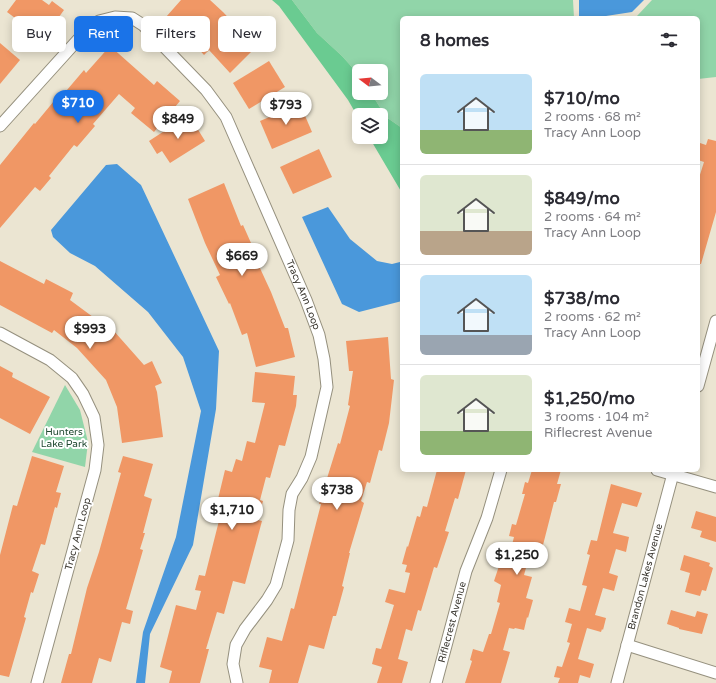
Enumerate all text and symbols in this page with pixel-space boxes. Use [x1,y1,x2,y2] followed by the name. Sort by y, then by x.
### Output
[12,16,66,52] chip: Buy
[74,16,133,52] chip: Rent
[141,16,210,52] chip: Filters
[218,16,276,52] chip: New
[658,29,680,51] icon: filters
[420,30,489,51] text: 8 homes
[352,64,388,100] north arrow
[352,64,388,144] map controls
[544,88,620,109] text: $710/mo
[54,90,102,124] pin: $710
[452,90,500,138] icon: home
[262,92,310,126] pin: $793
[62,95,94,111] text: $710
[270,97,302,113] text: $793
[154,106,202,140] pin: $849
[352,108,388,144] button: layers
[544,109,641,125] text: 2 rooms · 68 m²
[162,111,194,127] text: $849
[544,125,641,141] text: Tracy Ann Loop
[544,188,620,209] text: $849/mo
[452,191,500,239] icon: home
[544,209,641,225] text: 2 rooms · 64 m²
[544,225,641,241] text: Tracy Ann Loop
[218,243,266,277] pin: $669
[226,248,258,264] text: $669
[283,258,323,332] street label: Tracy Ann Loop
[544,288,620,309] text: $738/mo
[452,291,500,339] icon: home
[544,309,641,325] text: 2 rooms · 62 m²
[66,316,114,350] pin: $993
[74,321,106,337] text: $993
[544,325,641,341] text: Tracy Ann Loop
[544,388,635,409] text: $1,250/mo
[452,391,500,439] icon: home
[544,409,649,425] text: 3 rooms · 104 m²
[544,425,652,441] text: Riflecrest Avenue
[41,426,88,450] park label: Hunters Lake Park
[313,477,361,511] pin: $738
[321,482,353,498] text: $738
[63,496,93,572] street label: Tracy Ann Loop
[199,497,265,531] pin: $1,710
[210,502,254,518] text: $1,710
[626,522,665,631] street label: Brandon Lakes Avenue
[484,542,550,576] pin: $1,250
[495,547,539,563] text: $1,250
[436,580,469,664] street label: Riflecrest Avenue

